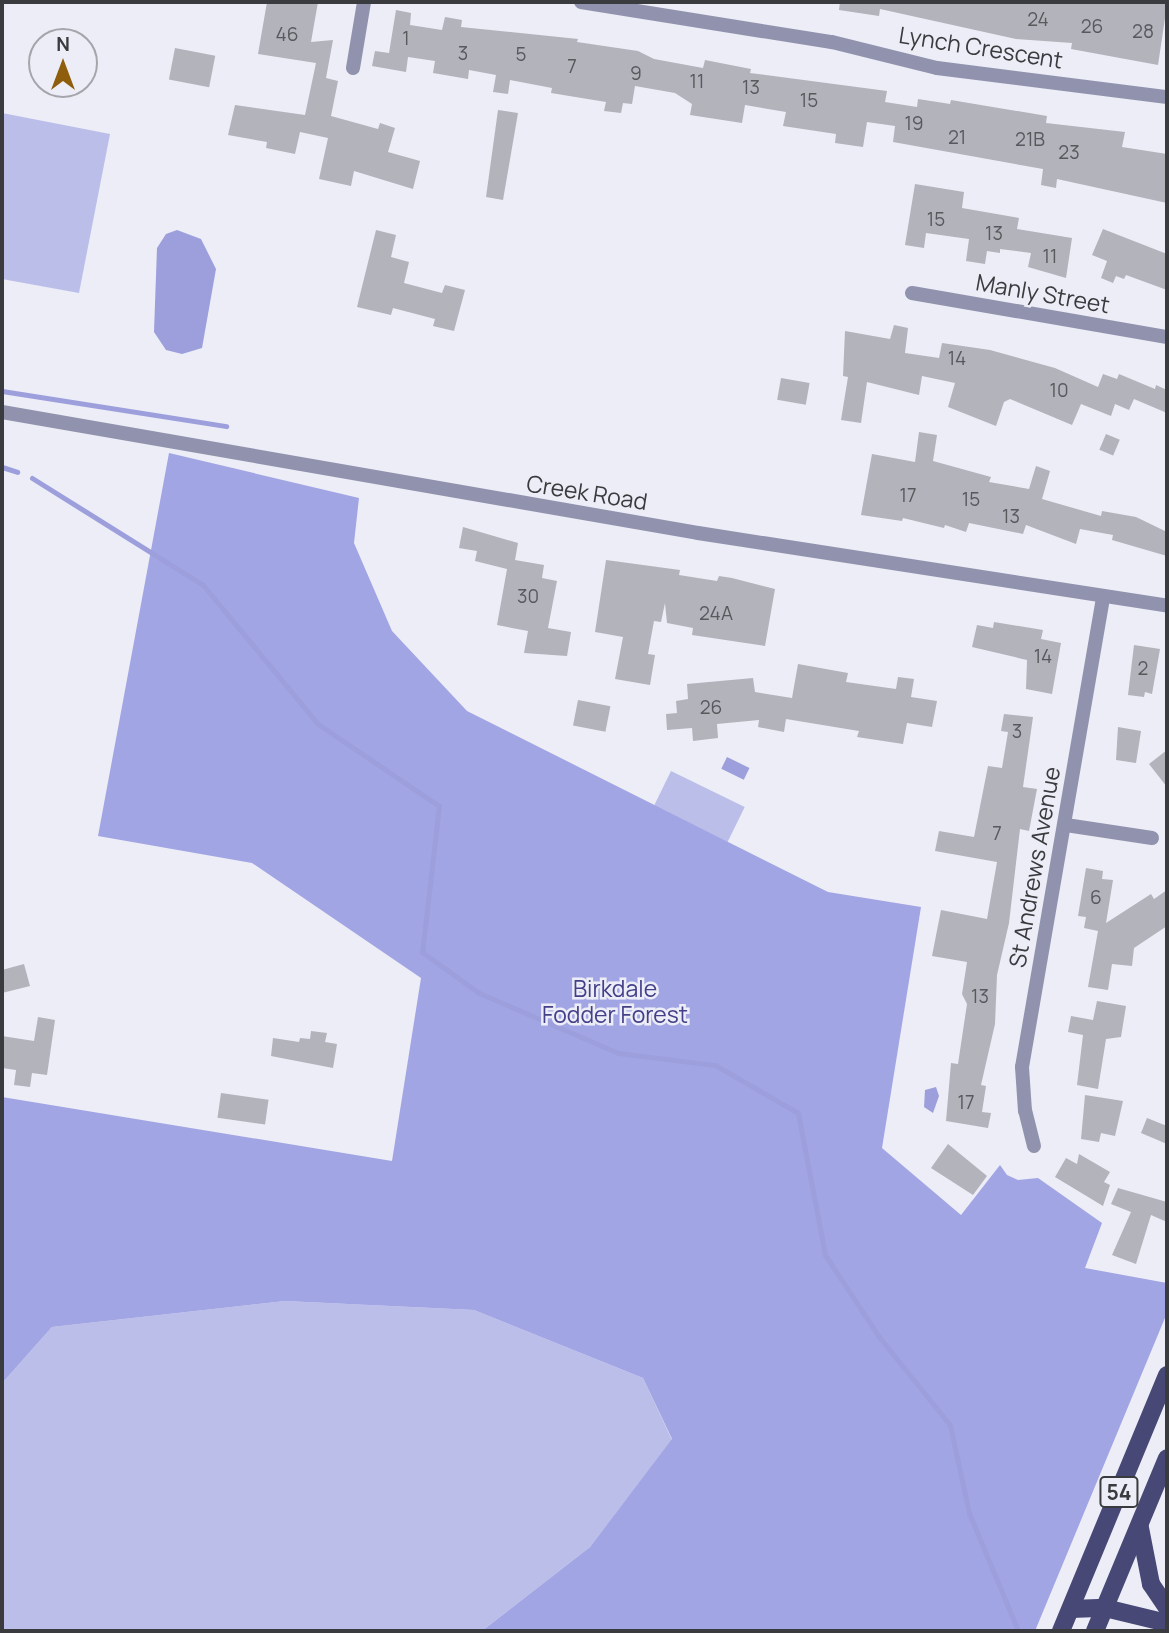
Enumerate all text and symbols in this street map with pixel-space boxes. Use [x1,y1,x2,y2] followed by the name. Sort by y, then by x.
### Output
[1027,9,1049,31] house number: 24
[1081,16,1103,38] house number: 26
[897,20,1065,74] street label: Lynch Crescent
[1132,21,1154,43] house number: 28
[276,24,298,46] house number: 46
[28,28,98,98] north arrow
[402,28,410,50] house number: 1
[56,31,70,57] text: N
[458,43,468,65] house number: 3
[516,44,526,66] house number: 5
[567,56,577,78] house number: 7
[630,63,642,85] house number: 9
[690,71,704,93] house number: 11
[742,77,760,99] house number: 13
[800,90,818,112] house number: 15
[904,113,924,135] house number: 19
[948,127,966,149] house number: 21
[1015,129,1045,151] house number: 21B
[1058,142,1080,164] house number: 23
[927,209,945,231] house number: 15
[985,223,1003,245] house number: 13
[1043,246,1057,268] house number: 11
[974,268,1112,318] street label: Manly Street
[948,348,966,370] house number: 14
[1050,380,1068,402] house number: 10
[525,469,649,515] street label: Creek Road
[900,485,916,507] house number: 17
[962,489,980,511] house number: 15
[1002,506,1020,528] house number: 13
[517,586,539,608] house number: 30
[699,603,733,625] house number: 24A
[1034,646,1052,668] house number: 14
[1138,658,1148,680] house number: 2
[700,697,722,719] house number: 26
[1012,721,1022,743] house number: 3
[1003,764,1065,970] street label: St Andrews Avenue
[992,823,1002,845] house number: 7
[1090,887,1102,909] house number: 6
[542,974,688,1028] park label: Birkdale Fodder Forest
[971,986,989,1008] house number: 13
[958,1092,974,1114] house number: 17
[1098,1474,1140,1510] road number: 54

